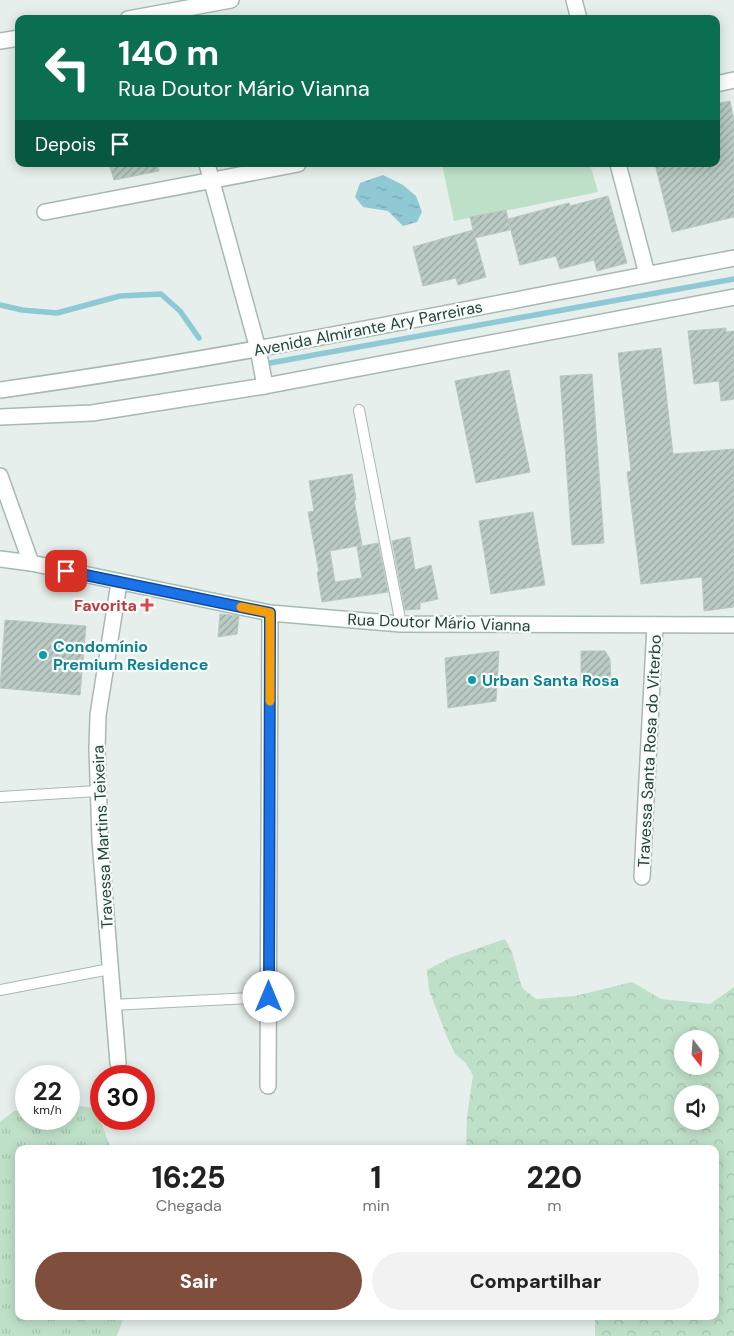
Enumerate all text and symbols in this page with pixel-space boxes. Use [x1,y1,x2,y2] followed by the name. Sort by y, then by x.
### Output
[118,30,219,76] text: 140 m
[35,35,100,100] icon: left
[118,74,370,103] text: Rua Doutor Mário Vianna
[106,130,134,158] icon: arrive
[35,132,96,157] text: Depois
[252,296,484,361] street label: Avenida Almirante Ary Parreiras
[45,550,87,592] pin
[52,557,80,585] icon: arrive
[74,595,137,616] place label: Favorita
[141,599,153,611] marker: Favorita
[347,609,531,636] street label: Rua Doutor Mário Vianna
[633,634,666,868] street label: Travessa Santa Rosa do Viterbo
[53,636,208,675] place label: Condomínio Premium Residence
[37,649,49,661] marker: Condomínio Premium Residence
[482,670,619,691] place label: Urban Santa Rosa
[466,674,478,686] marker: Urban Santa Rosa
[87,745,118,929] street label: Travessa Martins Teixeira
[242,970,294,1022] position arrow
[674,1030,719,1075] north arrow
[674,1030,719,1130] map controls
[90,1065,155,1130] speed limit sign: 30
[33,1075,62,1108] text: 22
[674,1085,719,1130] button: sound
[33,1102,62,1118] text: km/h
[152,1158,226,1197] text: 16:25
[371,1158,382,1197] text: 1
[526,1158,582,1197] text: 220
[156,1195,222,1216] text: Chegada
[362,1195,390,1216] text: min
[547,1195,562,1216] text: m
[35,1252,362,1310] button: Sair
[372,1252,699,1310] button: Compartilhar

